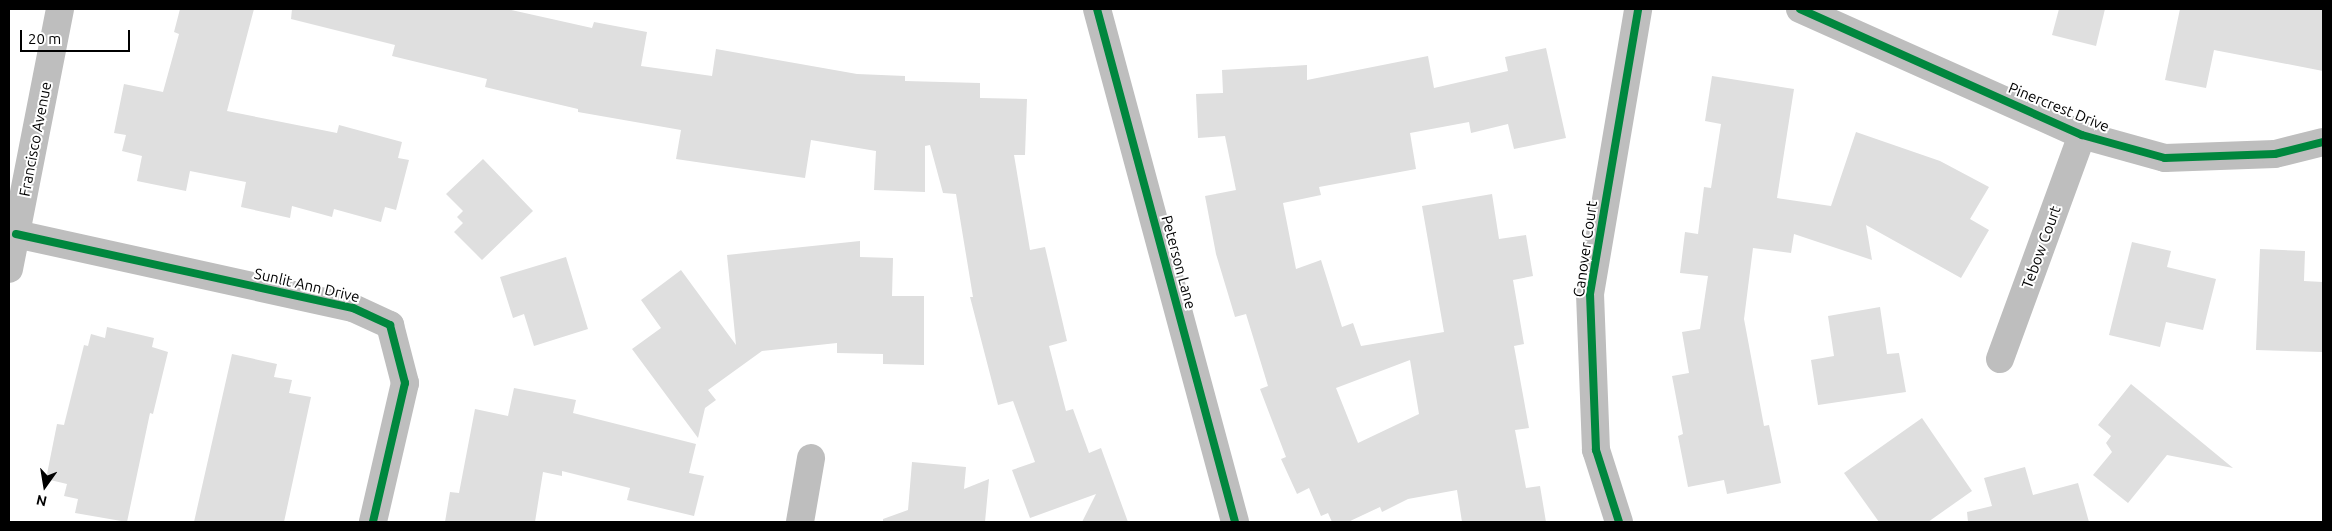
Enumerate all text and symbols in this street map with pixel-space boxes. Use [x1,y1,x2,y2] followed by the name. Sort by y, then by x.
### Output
[22,20,132,52] scale bar
[28,30,61,47] text: 20 m
[2006,79,2112,135] street label: Pinercrest Drive
[15,80,55,198] street label: Francisco Avenue
[1569,200,1601,298] street label: Canover Court
[2018,203,2064,291] street label: Tebow Court
[1158,213,1200,311] street label: Peterson Lane
[253,264,361,306] street label: Sunlit Ann Drive
[20,461,70,511] north arrow
[35,492,49,510] text: N

